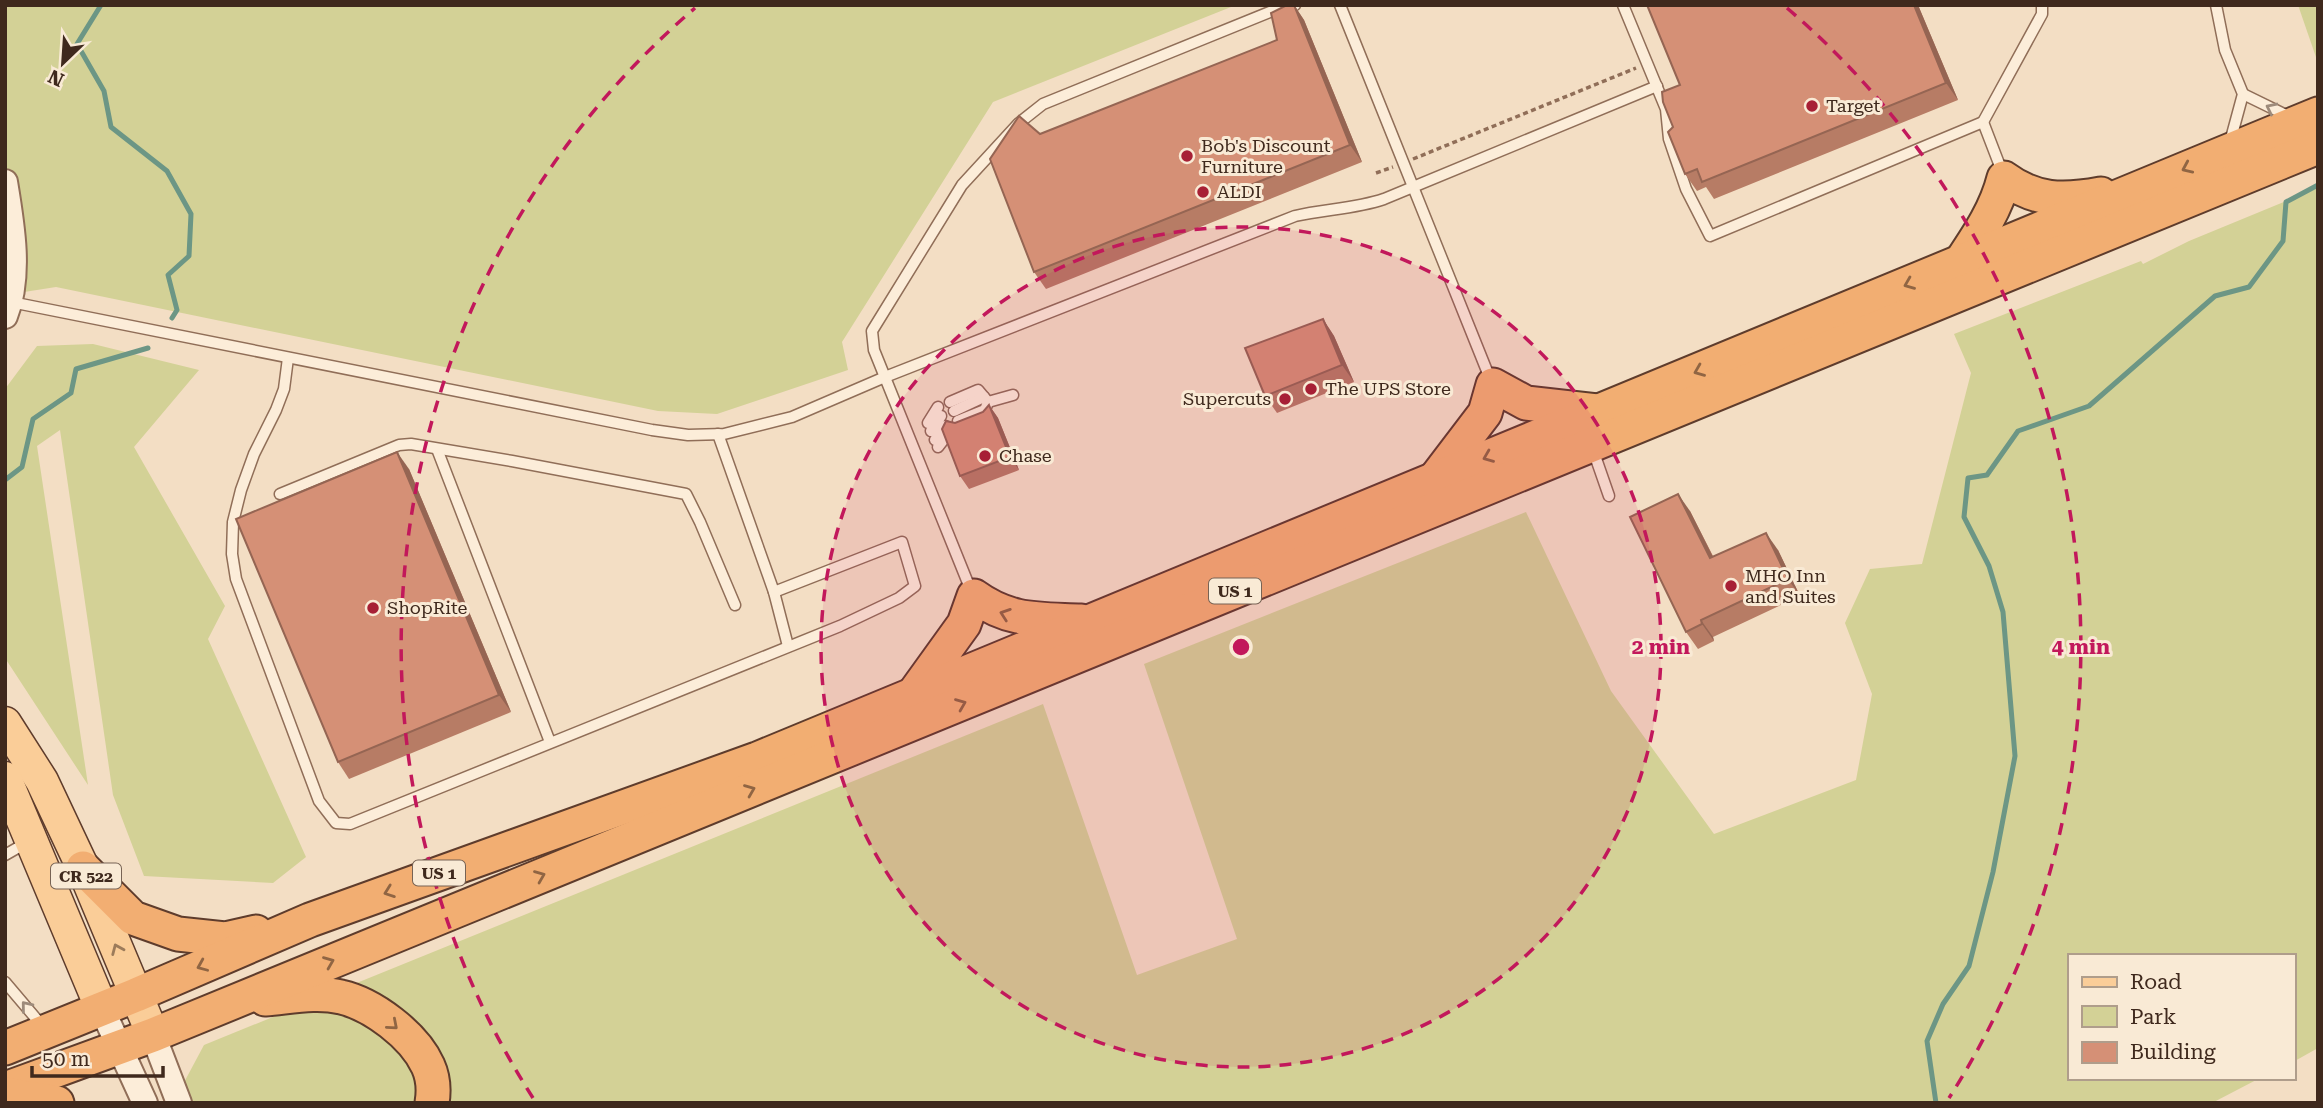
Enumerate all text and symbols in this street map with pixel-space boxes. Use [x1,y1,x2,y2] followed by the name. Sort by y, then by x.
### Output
[28,28,98,98] north arrow
[44,64,68,91] text: N
[1826,95,1880,116] place label: Target
[1804,98,1820,114] marker: Target
[2266,102,2278,116] one-way arrow
[1201,135,1331,177] place label: Bob's Discount Furniture
[1179,148,1195,164] marker: Bob's Discount Furniture
[2182,160,2194,174] one-way arrow
[1217,181,1261,202] place label: ALDI
[1195,184,1211,200] marker: ALDI
[1904,276,1916,290] one-way arrow
[1693,362,1705,376] one-way arrow
[1325,378,1451,399] place label: The UPS Store
[1303,381,1319,397] marker: The UPS Store
[1183,388,1271,409] place label: Supercuts
[1277,391,1293,407] marker: Supercuts
[999,445,1052,466] place label: Chase
[977,448,993,464] marker: Chase
[1483,449,1495,463] one-way arrow
[1745,565,1836,607] place label: MHO Inn and Suites
[1209,578,1261,604] road number: US 1
[1723,578,1739,594] marker: MHO Inn and Suites
[387,597,467,618] place label: ShopRite
[365,600,381,616] marker: ShopRite
[1000,608,1012,622] one-way arrow
[1229,635,1253,659] centre of rings
[1632,635,1690,659] text: 2 min
[2052,635,2110,659] text: 4 min
[954,698,966,712] one-way arrow
[743,784,755,798] one-way arrow
[413,860,465,886] road number: US 1
[51,863,121,888] road number: CR 522
[533,871,545,885] one-way arrow
[383,883,395,897] one-way arrow
[111,944,125,957] one-way arrow
[2068,954,2295,1080] legend
[322,957,334,971] one-way arrow
[197,958,209,972] one-way arrow
[2130,970,2182,994] text: Road
[21,1002,34,1014] one-way arrow
[2130,1005,2176,1029] text: Park
[385,1017,398,1029] one-way arrow
[32,1034,163,1078] scale bar
[2130,1040,2216,1064] text: Building
[42,1047,90,1071] text: 50 m

